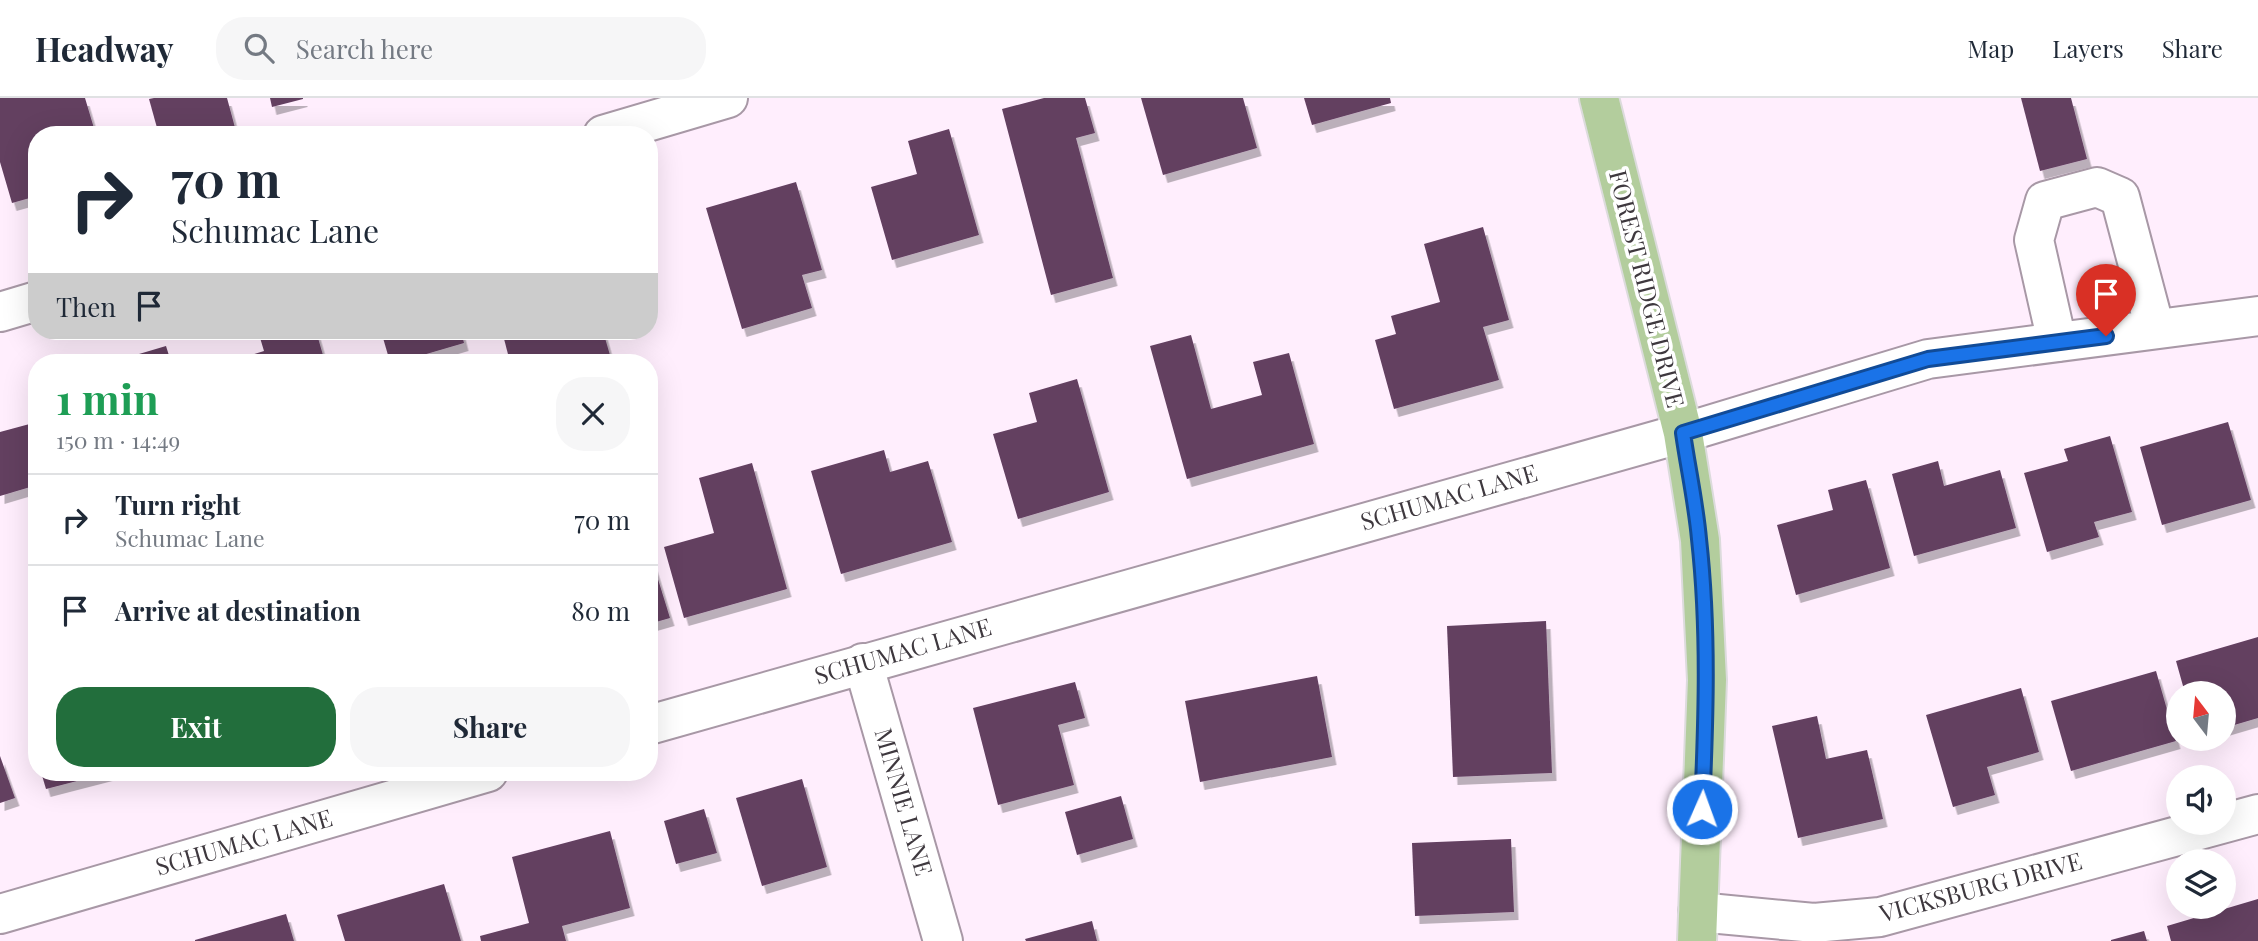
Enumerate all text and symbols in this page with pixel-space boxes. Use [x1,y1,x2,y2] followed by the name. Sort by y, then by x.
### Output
[216,17,706,80] search box
[35,26,174,70] text: Headway
[240,29,278,67] icon: search
[296,31,433,66] text: Search here
[1968,32,2014,64] text: Map
[2052,32,2124,64] text: Layers
[2162,32,2223,64] text: Share
[171,145,281,210] text: 70 m
[56,154,147,245] icon: right
[1603,167,1693,411] street label: FOREST RIDGE DRIVE
[171,208,379,251] text: Schumac Lane
[2076,264,2136,336] pin
[2087,275,2125,313] icon: arrive
[130,287,168,325] icon: arrive
[56,289,116,324] text: Then
[56,370,159,426] text: 1 min
[556,377,630,451] button: close
[56,424,180,455] text: 150 m · 14:49
[1356,456,1541,537] street label: SCHUMAC LANE
[115,487,241,522] text: Turn right
[56,501,94,539] icon: right
[574,502,630,537] text: 70 m
[115,522,265,553] text: Schumac Lane
[56,592,94,630] icon: arrive
[115,593,361,628] text: Arrive at destination
[571,593,630,628] text: 80 m
[810,610,995,691] street label: SCHUMAC LANE
[2166,681,2236,751] north arrow
[2166,681,2236,919] map controls
[56,687,336,767] button: Exit
[350,687,630,767] button: Share
[869,724,941,879] street label: MINNIE LANE
[2166,765,2236,835] button: sound
[1665,772,1739,846] position arrow
[151,801,336,882] street label: SCHUMAC LANE
[1875,844,2085,929] street label: VICKSBURG DRIVE
[2166,849,2236,919] button: layers

